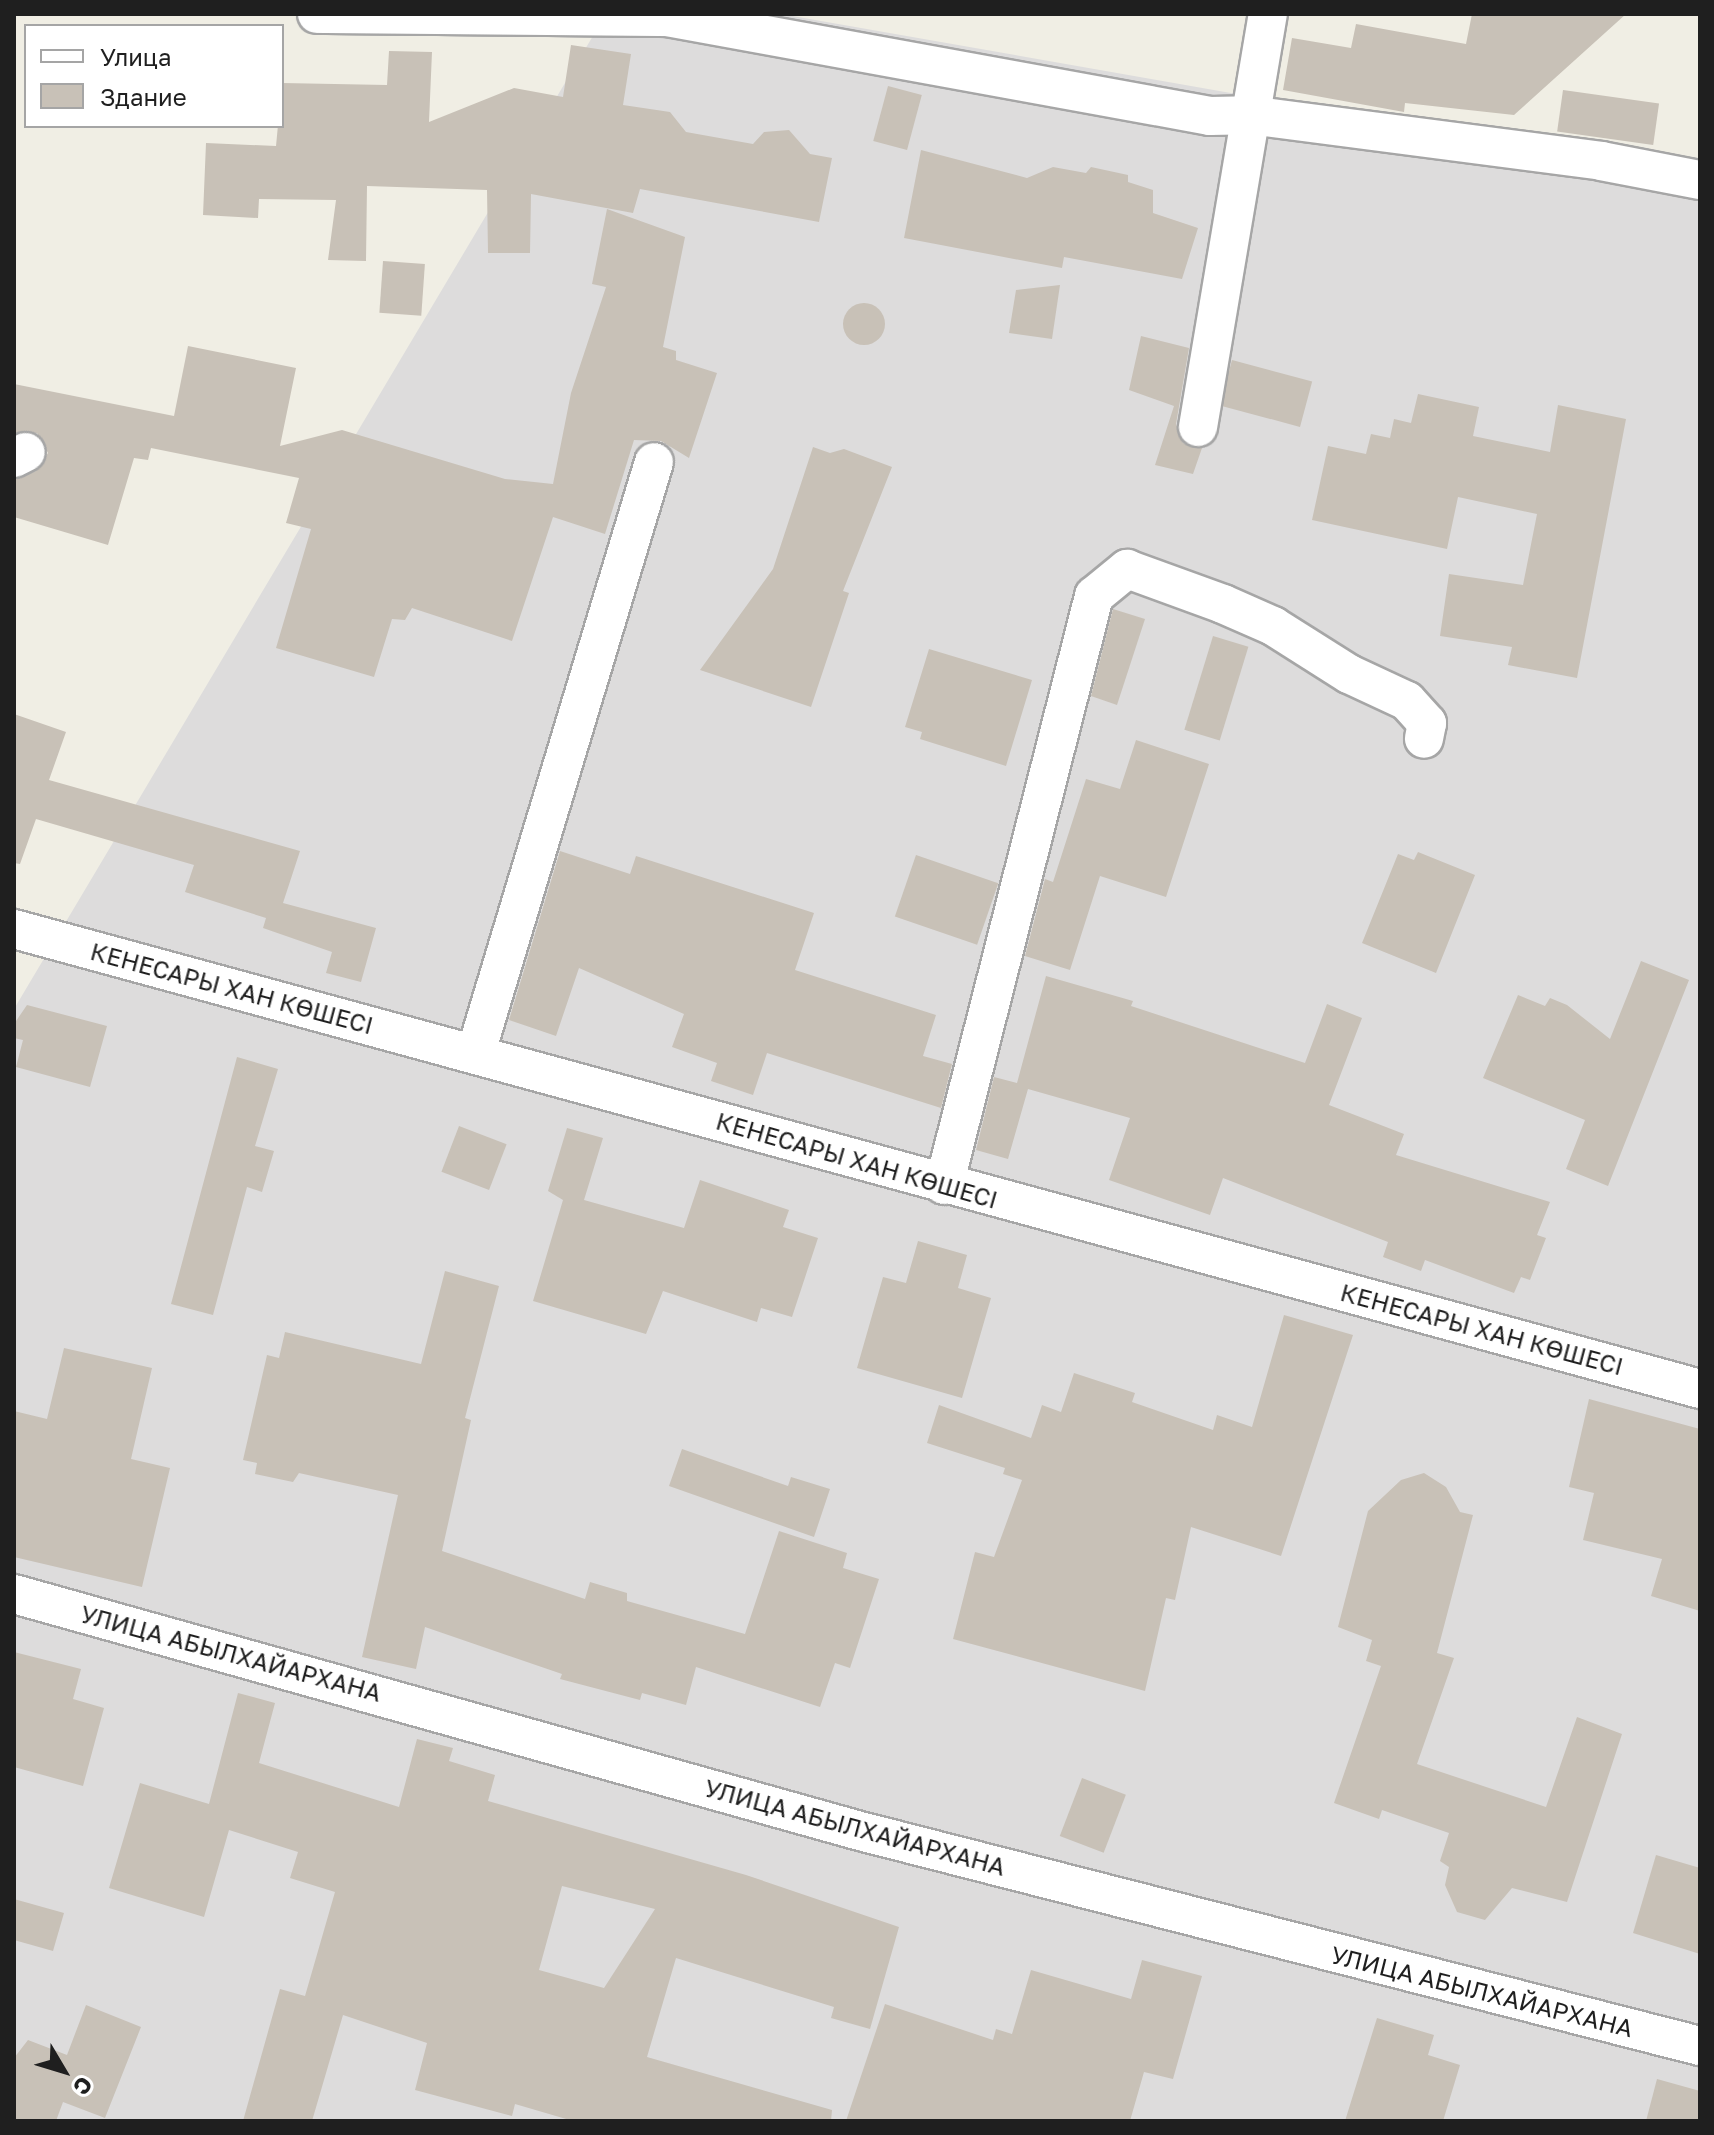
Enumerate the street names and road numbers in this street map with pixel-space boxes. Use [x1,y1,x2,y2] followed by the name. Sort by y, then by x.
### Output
[87,936,377,1040] street label: КЕНЕСАРЫ ХАН КӨШЕСІ
[713,1106,1001,1214] street label: КЕНЕСАРЫ ХАН КӨШЕСІ
[1337,1277,1627,1381] street label: КЕНЕСАРЫ ХАН КӨШЕСІ
[77,1599,385,1707] street label: УЛИЦА АБЫЛХАЙАРХАНА
[701,1773,1009,1881] street label: УЛИЦА АБЫЛХАЙАРХАНА
[1328,1939,1636,2043] street label: УЛИЦА АБЫЛХАЙАРХАНА

